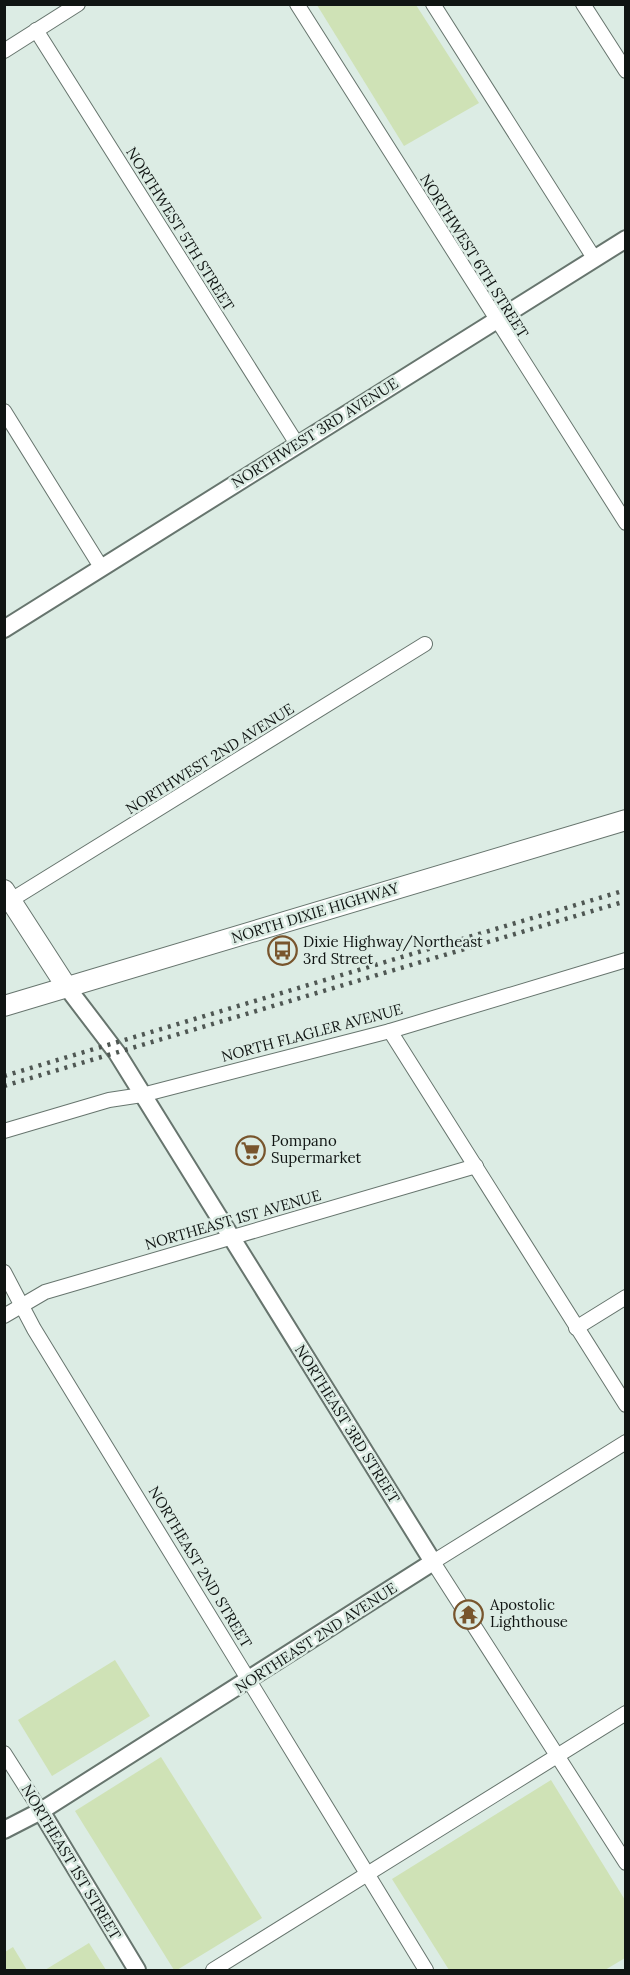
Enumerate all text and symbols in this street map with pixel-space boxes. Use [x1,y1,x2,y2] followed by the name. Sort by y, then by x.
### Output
[122,143,239,314] street label: NORTHWEST 5TH STREET
[416,170,533,342] street label: NORTHWEST 6TH STREET
[228,373,402,492] street label: NORTHWEST 3RD AVENUE
[122,699,297,818] street label: NORTHWEST 2ND AVENUE
[229,878,401,947] street label: NORTH DIXIE HIGHWAY
[303,932,483,968] place label: Dixie Highway/Northeast 3rd Street
[266,935,298,967] bus stop icon: Dixie Highway/Northeast 3rd Street
[219,999,405,1066] street label: NORTH FLAGLER AVENUE
[271,1131,362,1167] place label: Pompano Supermarket
[234,1134,266,1166] supermarket icon: Pompano Supermarket
[143,1185,323,1254] street label: NORTHEAST 1ST AVENUE
[291,1341,404,1507] street label: NORTHEAST 3RD STREET
[145,1483,256,1651] street label: NORTHEAST 2ND STREET
[231,1578,400,1697] street label: NORTHEAST 2ND AVENUE
[489,1595,568,1631] place label: Apostolic Lighthouse
[453,1598,485,1630] temple icon: Apostolic Lighthouse
[17,1781,126,1943] street label: NORTHEAST 1ST STREET

